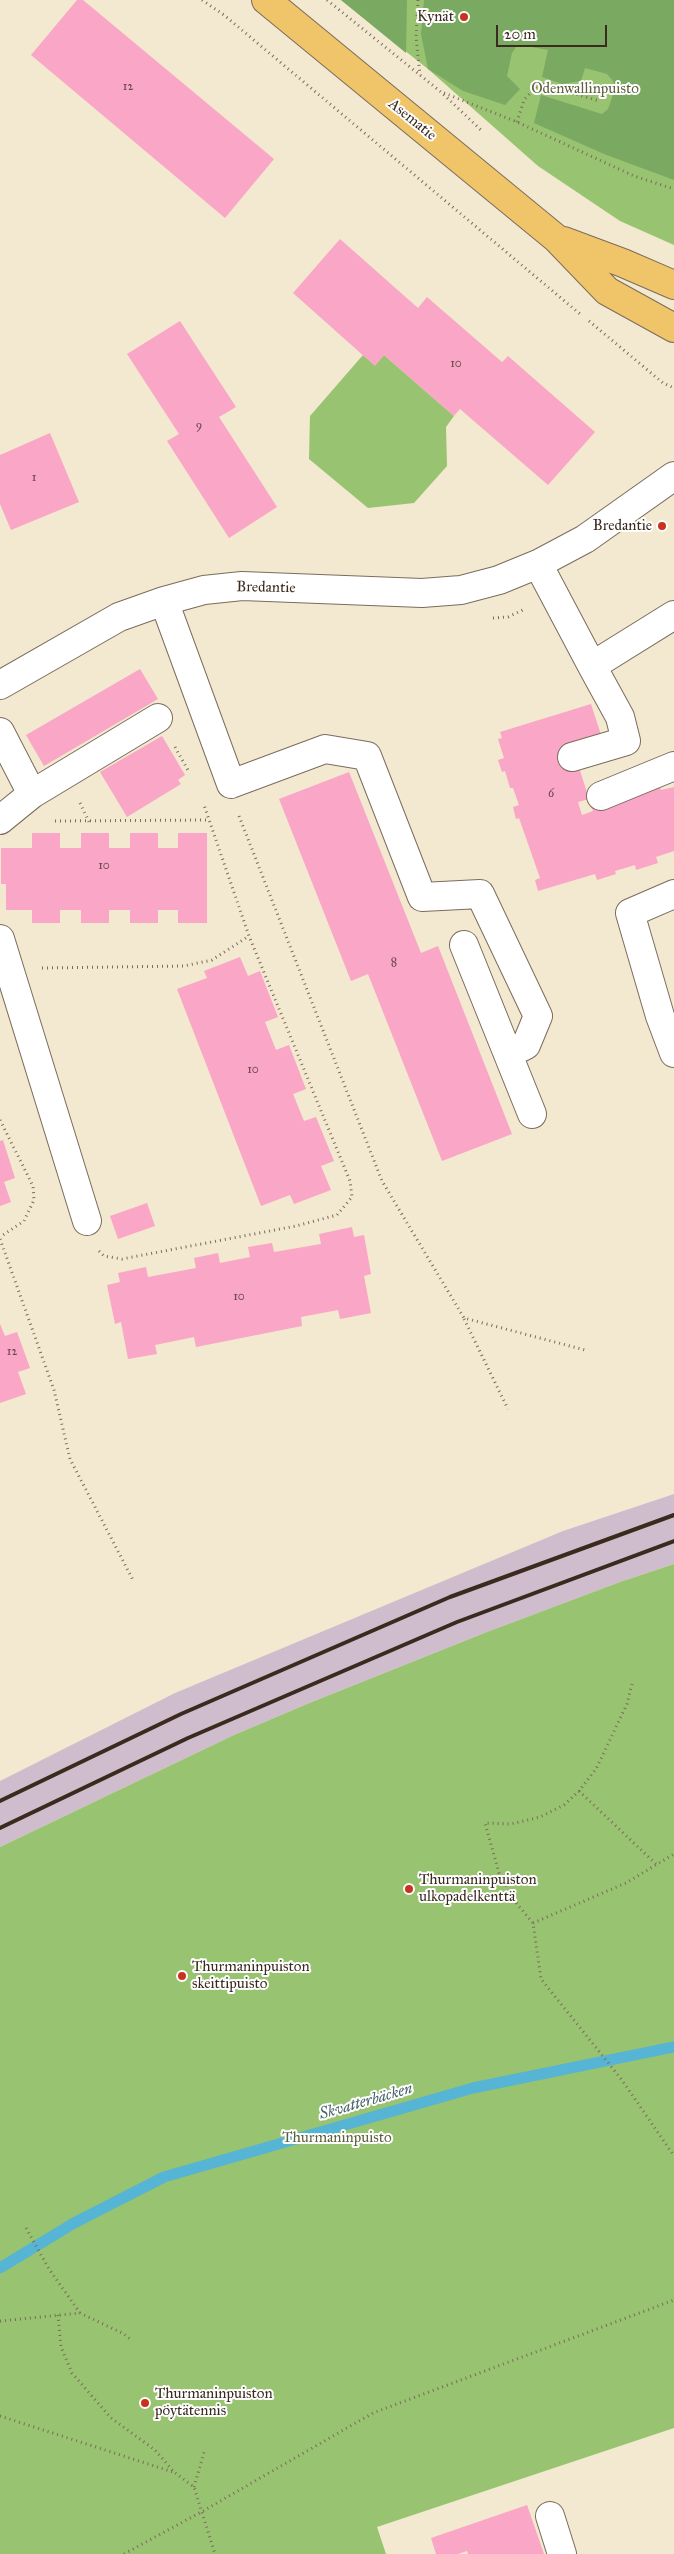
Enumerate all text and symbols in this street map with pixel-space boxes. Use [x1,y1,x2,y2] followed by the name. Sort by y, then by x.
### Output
[417,8,454,26] place label: Kynät
[458,11,470,23] marker: Kynät
[499,15,610,47] scale bar
[504,25,536,43] text: 20 m
[123,80,133,94] house number: 12
[531,80,639,98] park label: Odenwallinpuisto
[384,95,440,145] street label: Asematie
[450,357,462,371] house number: 10
[196,419,202,433] house number: 9
[32,471,36,485] house number: 1
[593,517,652,535] place label: Bredantie
[656,520,668,532] marker: Bredantie
[236,578,296,598] street label: Bredantie
[548,787,554,801] house number: 6
[98,859,110,873] house number: 10
[391,956,397,970] house number: 8
[247,1063,259,1077] house number: 10
[233,1290,245,1304] house number: 10
[7,1345,17,1359] house number: 12
[419,1871,537,1906] place label: Thurmaninpuiston ulkopadelkenttä
[403,1883,415,1895] marker: Thurmaninpuiston ulkopadelkenttä
[192,1958,310,1993] place label: Thurmaninpuiston skeittipuisto
[176,1970,188,1982] marker: Thurmaninpuiston skeittipuisto
[317,2080,415,2124] water label: Skvatterbäcken
[282,2129,392,2147] park label: Thurmaninpuisto
[155,2385,273,2420] place label: Thurmaninpuiston pöytätennis
[139,2397,151,2409] marker: Thurmaninpuiston pöytätennis

